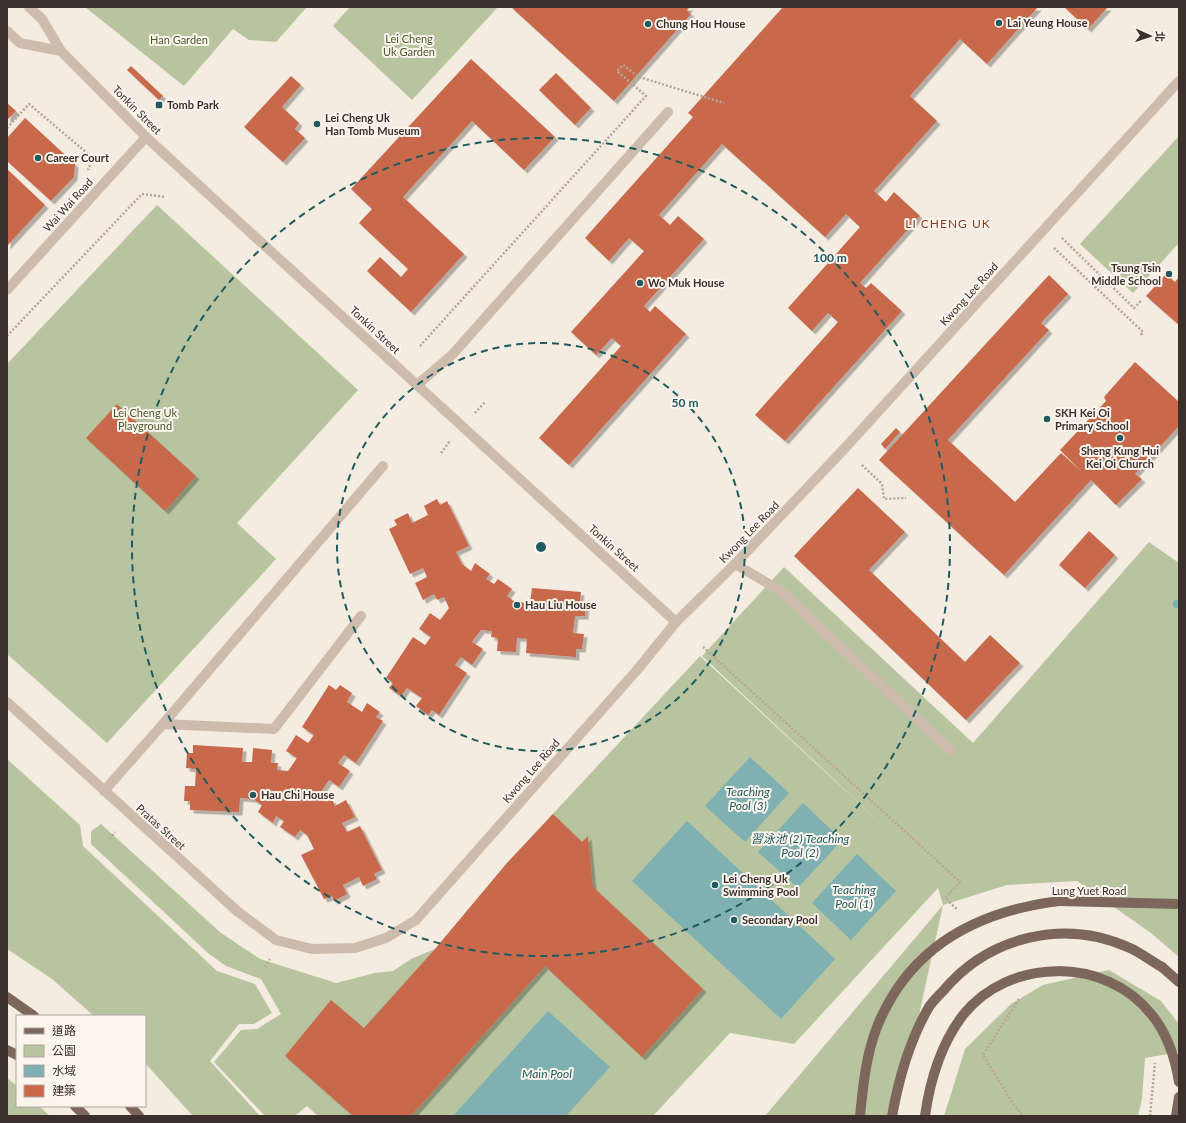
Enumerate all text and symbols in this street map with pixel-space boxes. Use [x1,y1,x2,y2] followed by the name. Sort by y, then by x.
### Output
[1007,16,1088,29] place label: Lai Yeung House
[1130,16,1170,56] north arrow
[656,17,746,30] place label: Chung Hou House
[994,18,1004,28] marker: Lai Yeung House
[643,19,653,29] marker: Chung Hou House
[1154,31,1167,42] text: 北
[383,32,435,58] park label: Lei Cheng Uk Garden
[150,33,208,46] park label: Han Garden
[110,83,164,137] street label: Tonkin Street
[167,98,219,111] place label: Tomb Park
[154,100,164,110] marker: Tomb Park
[325,111,420,137] place label: Lei Cheng Uk Han Tomb Museum
[312,119,322,129] marker: Lei Cheng Uk Han Tomb Museum
[46,151,110,164] place label: Career Court
[33,153,43,163] marker: Career Court
[40,175,95,234] street label: Wai Wai Road
[905,216,991,231] district label: LI CHENG UK
[813,250,847,265] text: 100 m
[937,259,1000,328] street label: Kwong Lee Road
[1091,261,1161,287] place label: Tsung Tsin Middle School
[1164,269,1174,279] marker: Tsung Tsin Middle School
[648,276,725,289] place label: Wo Muk House
[635,278,645,288] marker: Wo Muk House
[348,303,403,356] street label: Tonkin Street
[672,395,698,410] text: 50 m
[113,406,177,432] park label: Lei Cheng Uk Playground
[1055,406,1129,432] place label: SKH Kei Oi Primary School
[1042,414,1052,424] marker: SKH Kei Oi Primary School
[1115,433,1125,443] marker: Sheng Kung Hui Kei Oi Church
[1081,444,1159,470] place label: Sheng Kung Hui Kei Oi Church
[716,498,781,565] street label: Kwong Lee Road
[586,521,642,574] street label: Tonkin Street
[534,540,548,554] centre of rings
[525,598,597,611] place label: Hau Liu House
[512,600,522,610] marker: Hau Liu House
[499,736,562,805] street label: Kwong Lee Road
[726,784,770,813] water label: Teaching Pool (3)
[261,788,334,801] place label: Hau Chi House
[248,790,258,800] marker: Hau Chi House
[134,801,189,852] street label: Pratas Street
[751,831,850,860] water label: 習泳池 (2) Teaching Pool (2)
[723,872,799,898] place label: Lei Cheng Uk Swimming Pool
[710,880,720,890] marker: Lei Cheng Uk Swimming Pool
[832,882,876,911] water label: Teaching Pool (1)
[1052,884,1126,897] street label: Lung Yuet Road
[742,913,818,926] place label: Secondary Pool
[729,915,739,925] marker: Secondary Pool
[16,1015,146,1107] legend
[52,1023,76,1038] text: 道路
[52,1043,76,1058] text: 公園
[52,1063,76,1078] text: 水域
[522,1066,572,1081] water label: Main Pool
[52,1083,76,1098] text: 建築

